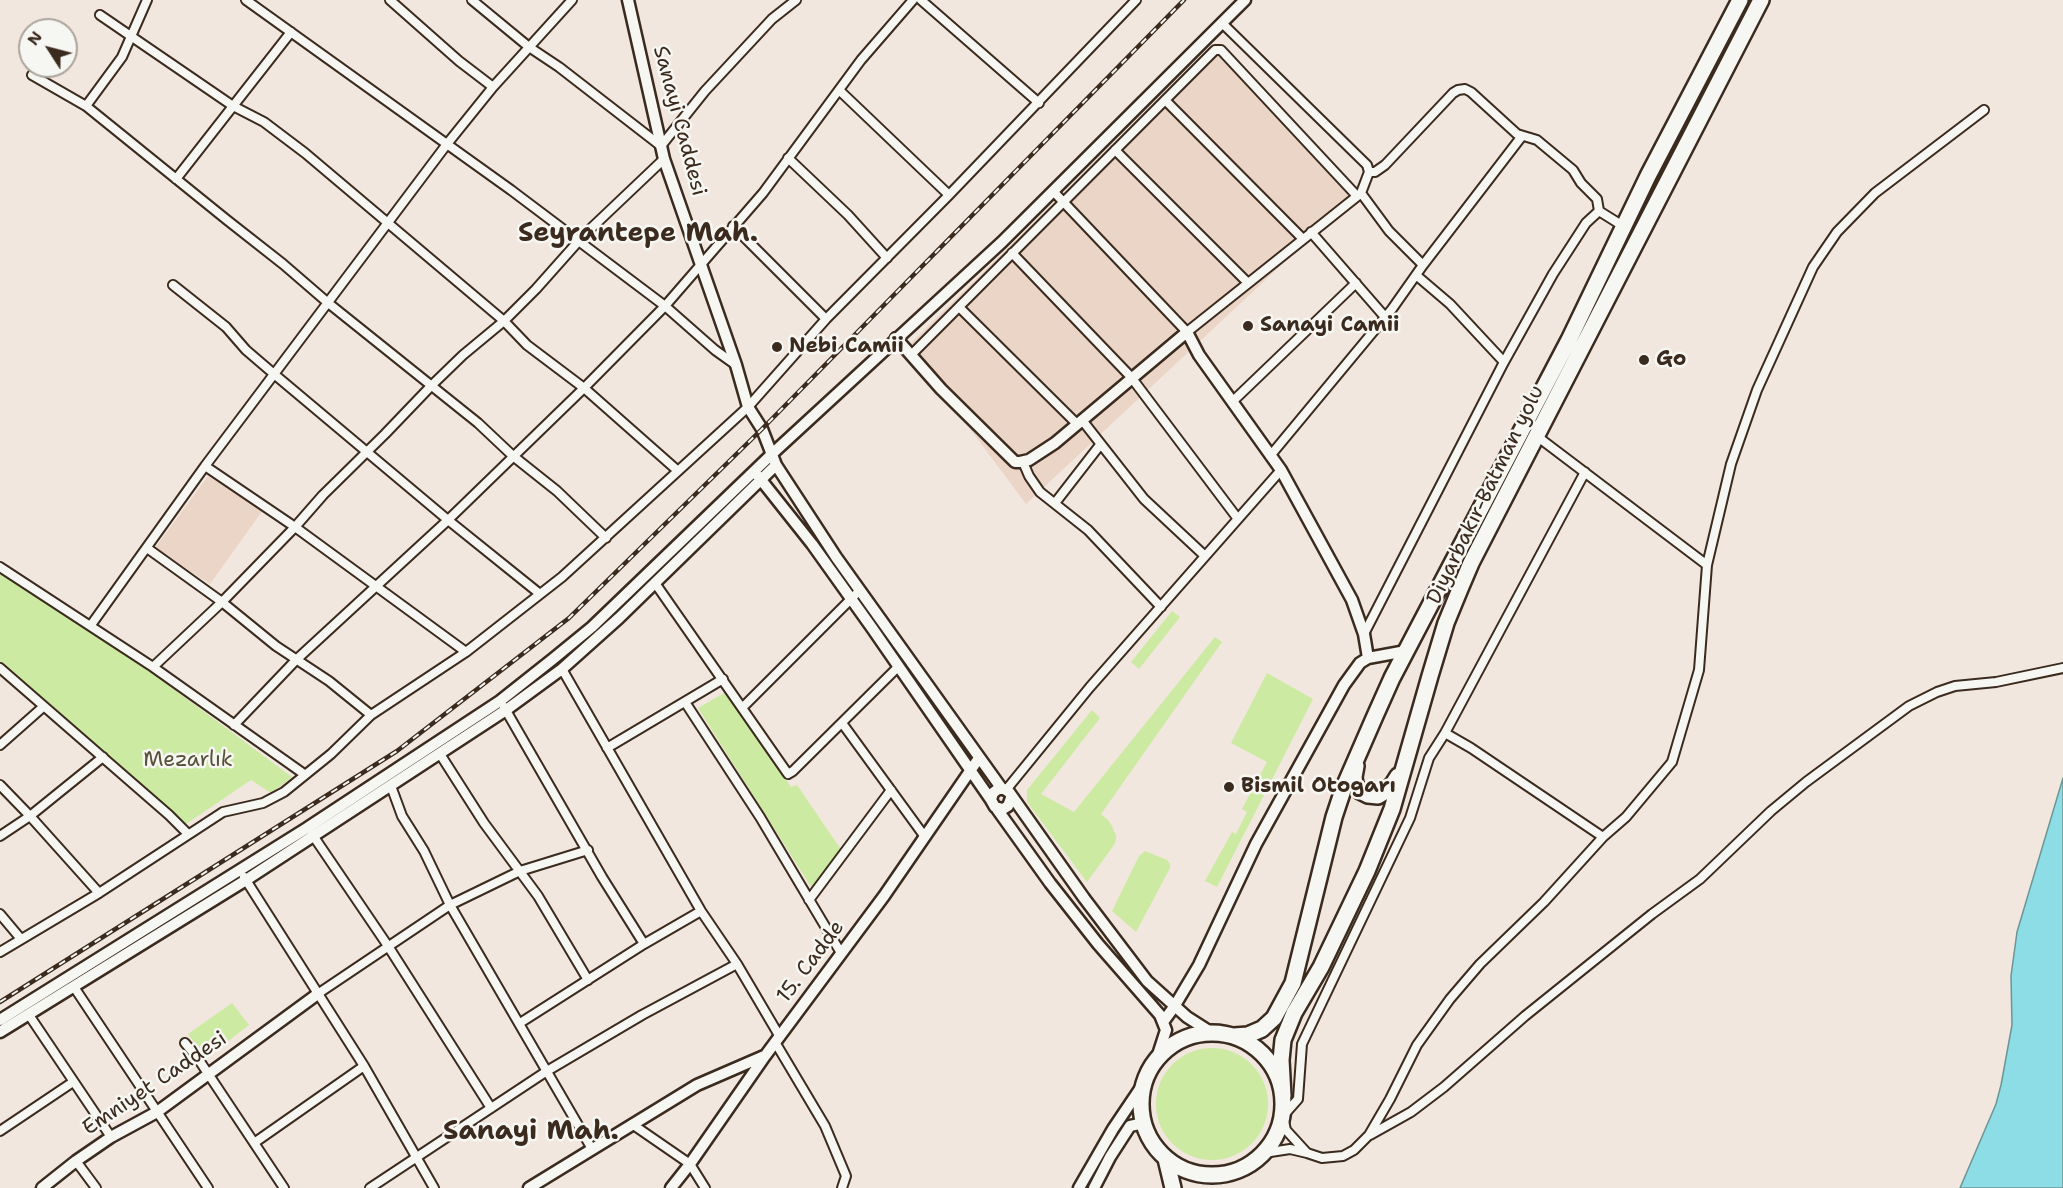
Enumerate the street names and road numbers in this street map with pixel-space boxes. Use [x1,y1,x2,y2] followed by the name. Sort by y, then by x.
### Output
[647,43,711,199] street label: Sanayi Caddesi
[1422,381,1550,609] street label: Diyarbakır-Batman yolu
[772,916,850,1008] street label: 15. Cadde
[78,1026,232,1142] street label: Emniyet Caddesi

